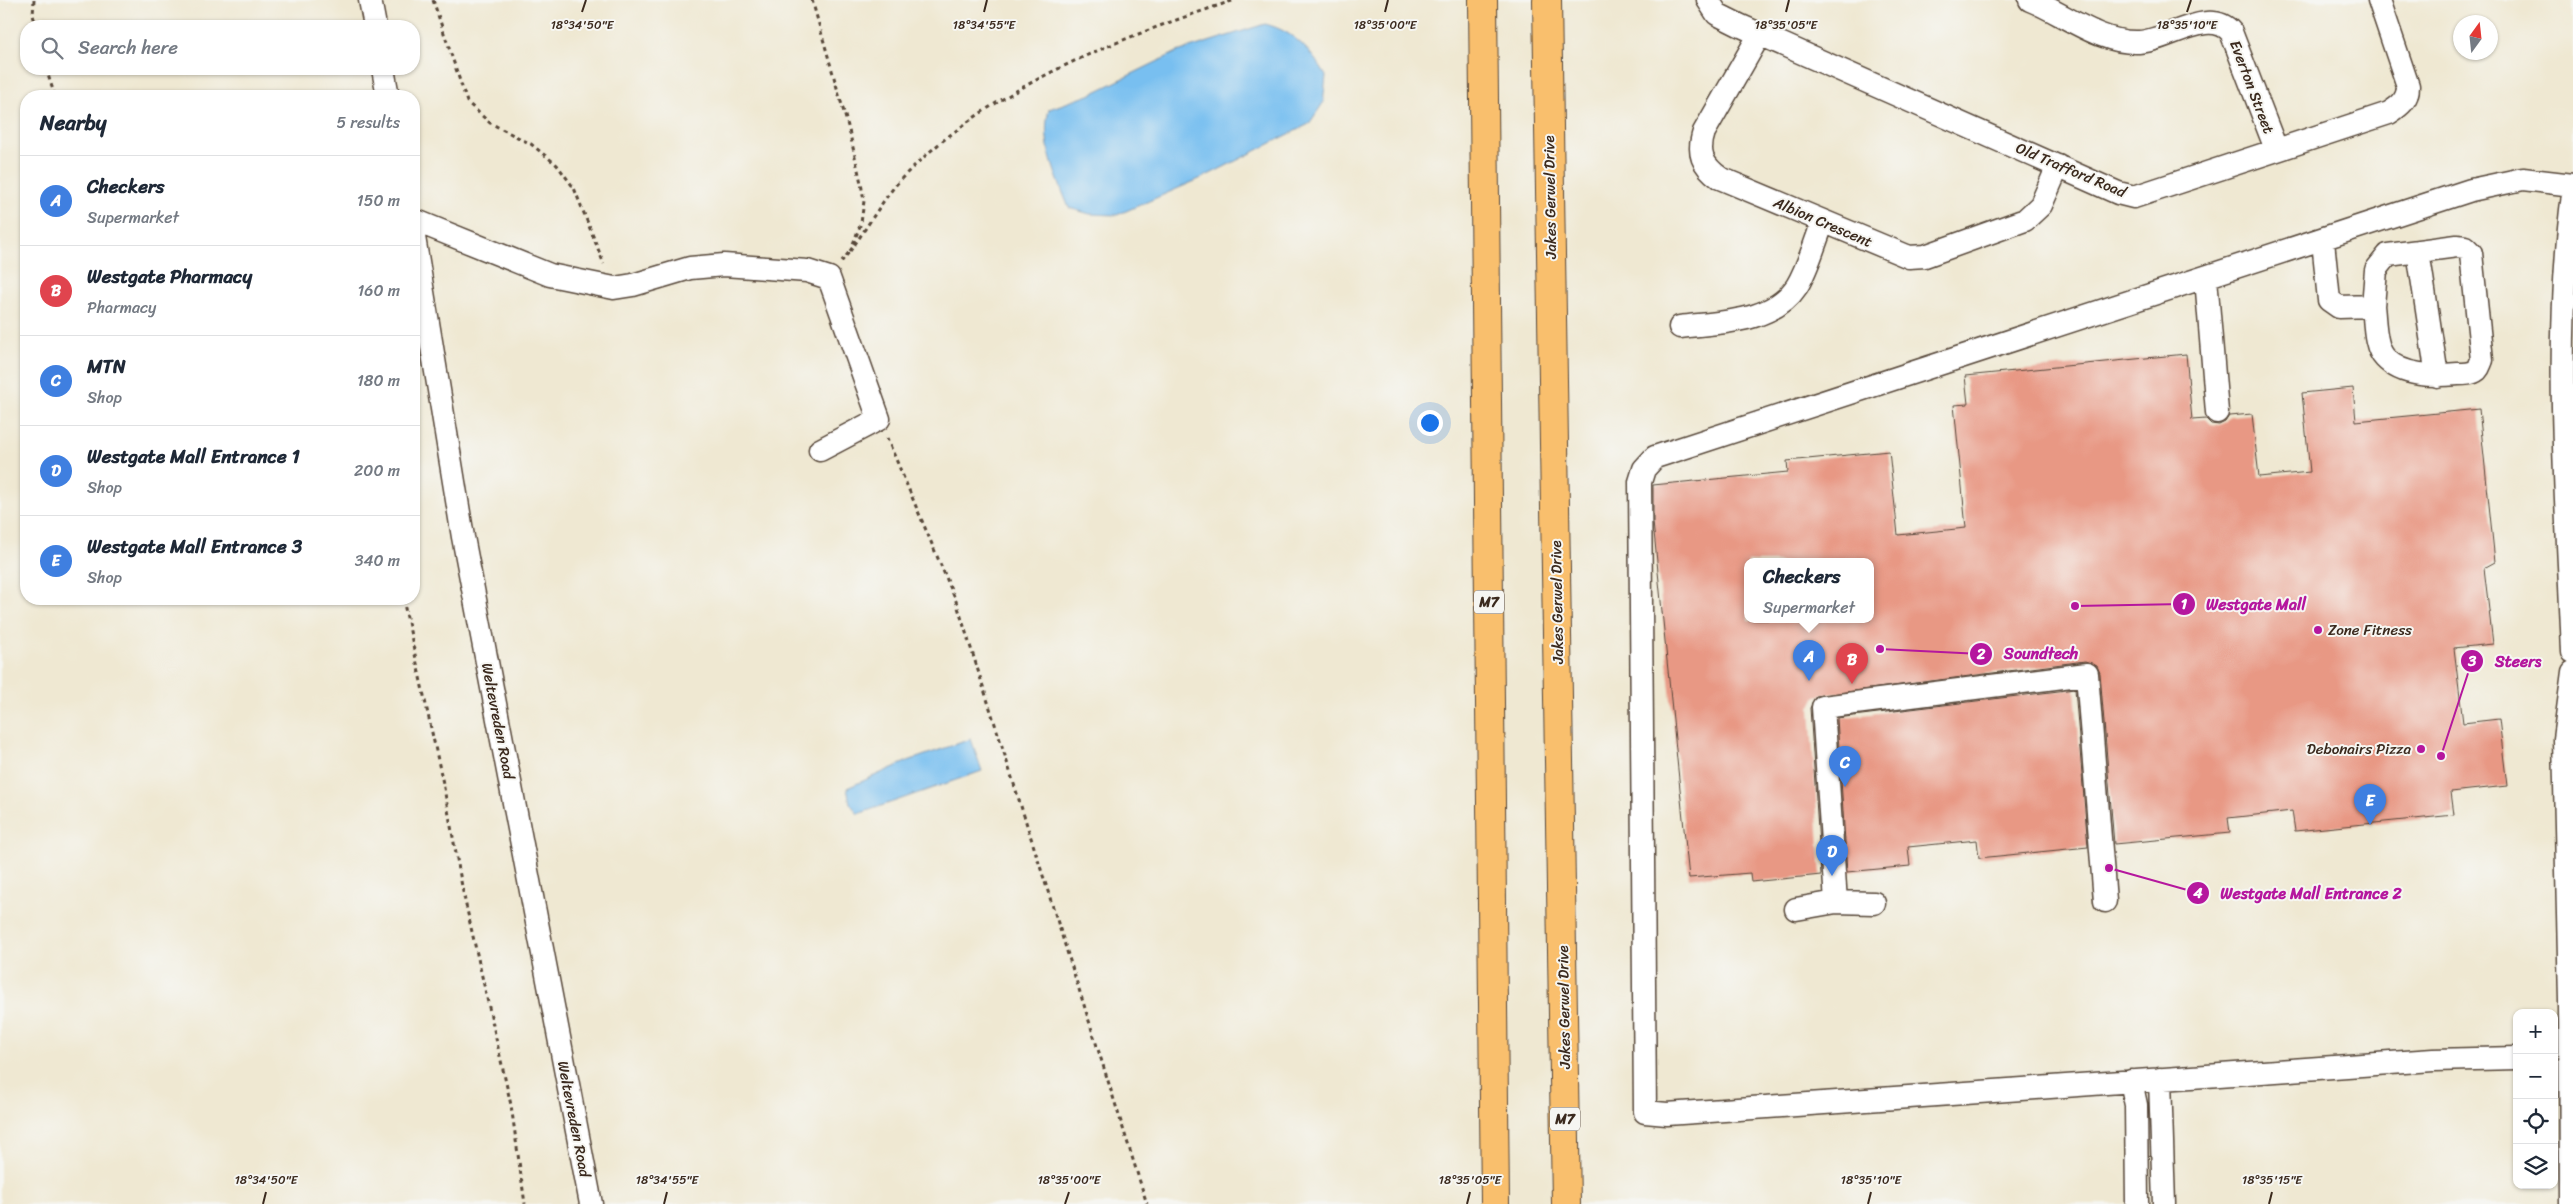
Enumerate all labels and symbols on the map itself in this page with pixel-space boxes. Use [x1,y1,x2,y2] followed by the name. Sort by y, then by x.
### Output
[551,14,615,36] text: 18°34'50"E
[953,14,1017,36] text: 18°34'55"E
[1354,14,1418,36] text: 18°35'00"E
[1755,14,1819,36] text: 18°35'05"E
[2157,14,2218,36] text: 18°35'10"E
[2453,15,2498,60] north arrow
[2222,36,2282,138] street label: Everton Street
[1536,135,1564,260] street label: Jakes Gerwel Drive
[2012,135,2131,205] street label: Old Trafford Road
[1768,189,1877,255] street label: Albion Crescent
[1417,410,1443,436] your location
[1543,540,1571,665] street label: Jakes Gerwel Drive
[2171,588,2316,619] callout: Westgate Mall
[1474,590,1504,614] road number: M7
[2206,590,2307,619] text: Westgate Mall
[2181,591,2188,617] text: 1
[2328,617,2412,643] place label: Zone Fitness
[2312,624,2324,636] marker: Zone Fitness
[1969,638,2088,669] callout: Soundtech
[2003,639,2079,668] text: Soundtech
[1793,640,1825,681] pin: A
[1976,641,1986,667] text: 2
[1836,643,1868,684] pin: B
[2460,646,2551,677] callout: Steers
[2494,647,2542,676] text: Steers
[2467,648,2477,674] text: 3
[474,661,522,782] street label: Weltevreden Road
[2307,736,2411,762] place label: Debonairs Pizza
[2415,743,2427,755] marker: Debonairs Pizza
[1829,746,1861,787] pin: C
[2354,784,2386,825] pin: E
[1816,835,1848,876] pin: D
[2185,878,2412,909] callout: Westgate Mall Entrance 2
[2220,879,2403,908] text: Westgate Mall Entrance 2
[2192,880,2203,906] text: 4
[1550,945,1578,1070] street label: Jakes Gerwel Drive
[550,1059,598,1180] street label: Weltevreden Road
[1550,1108,1580,1130] road number: M7
[235,1169,299,1191] text: 18°34'50"E
[636,1169,700,1191] text: 18°34'55"E
[1038,1169,1102,1191] text: 18°35'00"E
[1439,1169,1503,1191] text: 18°35'05"E
[1841,1169,1902,1191] text: 18°35'10"E
[2242,1169,2303,1191] text: 18°35'15"E

